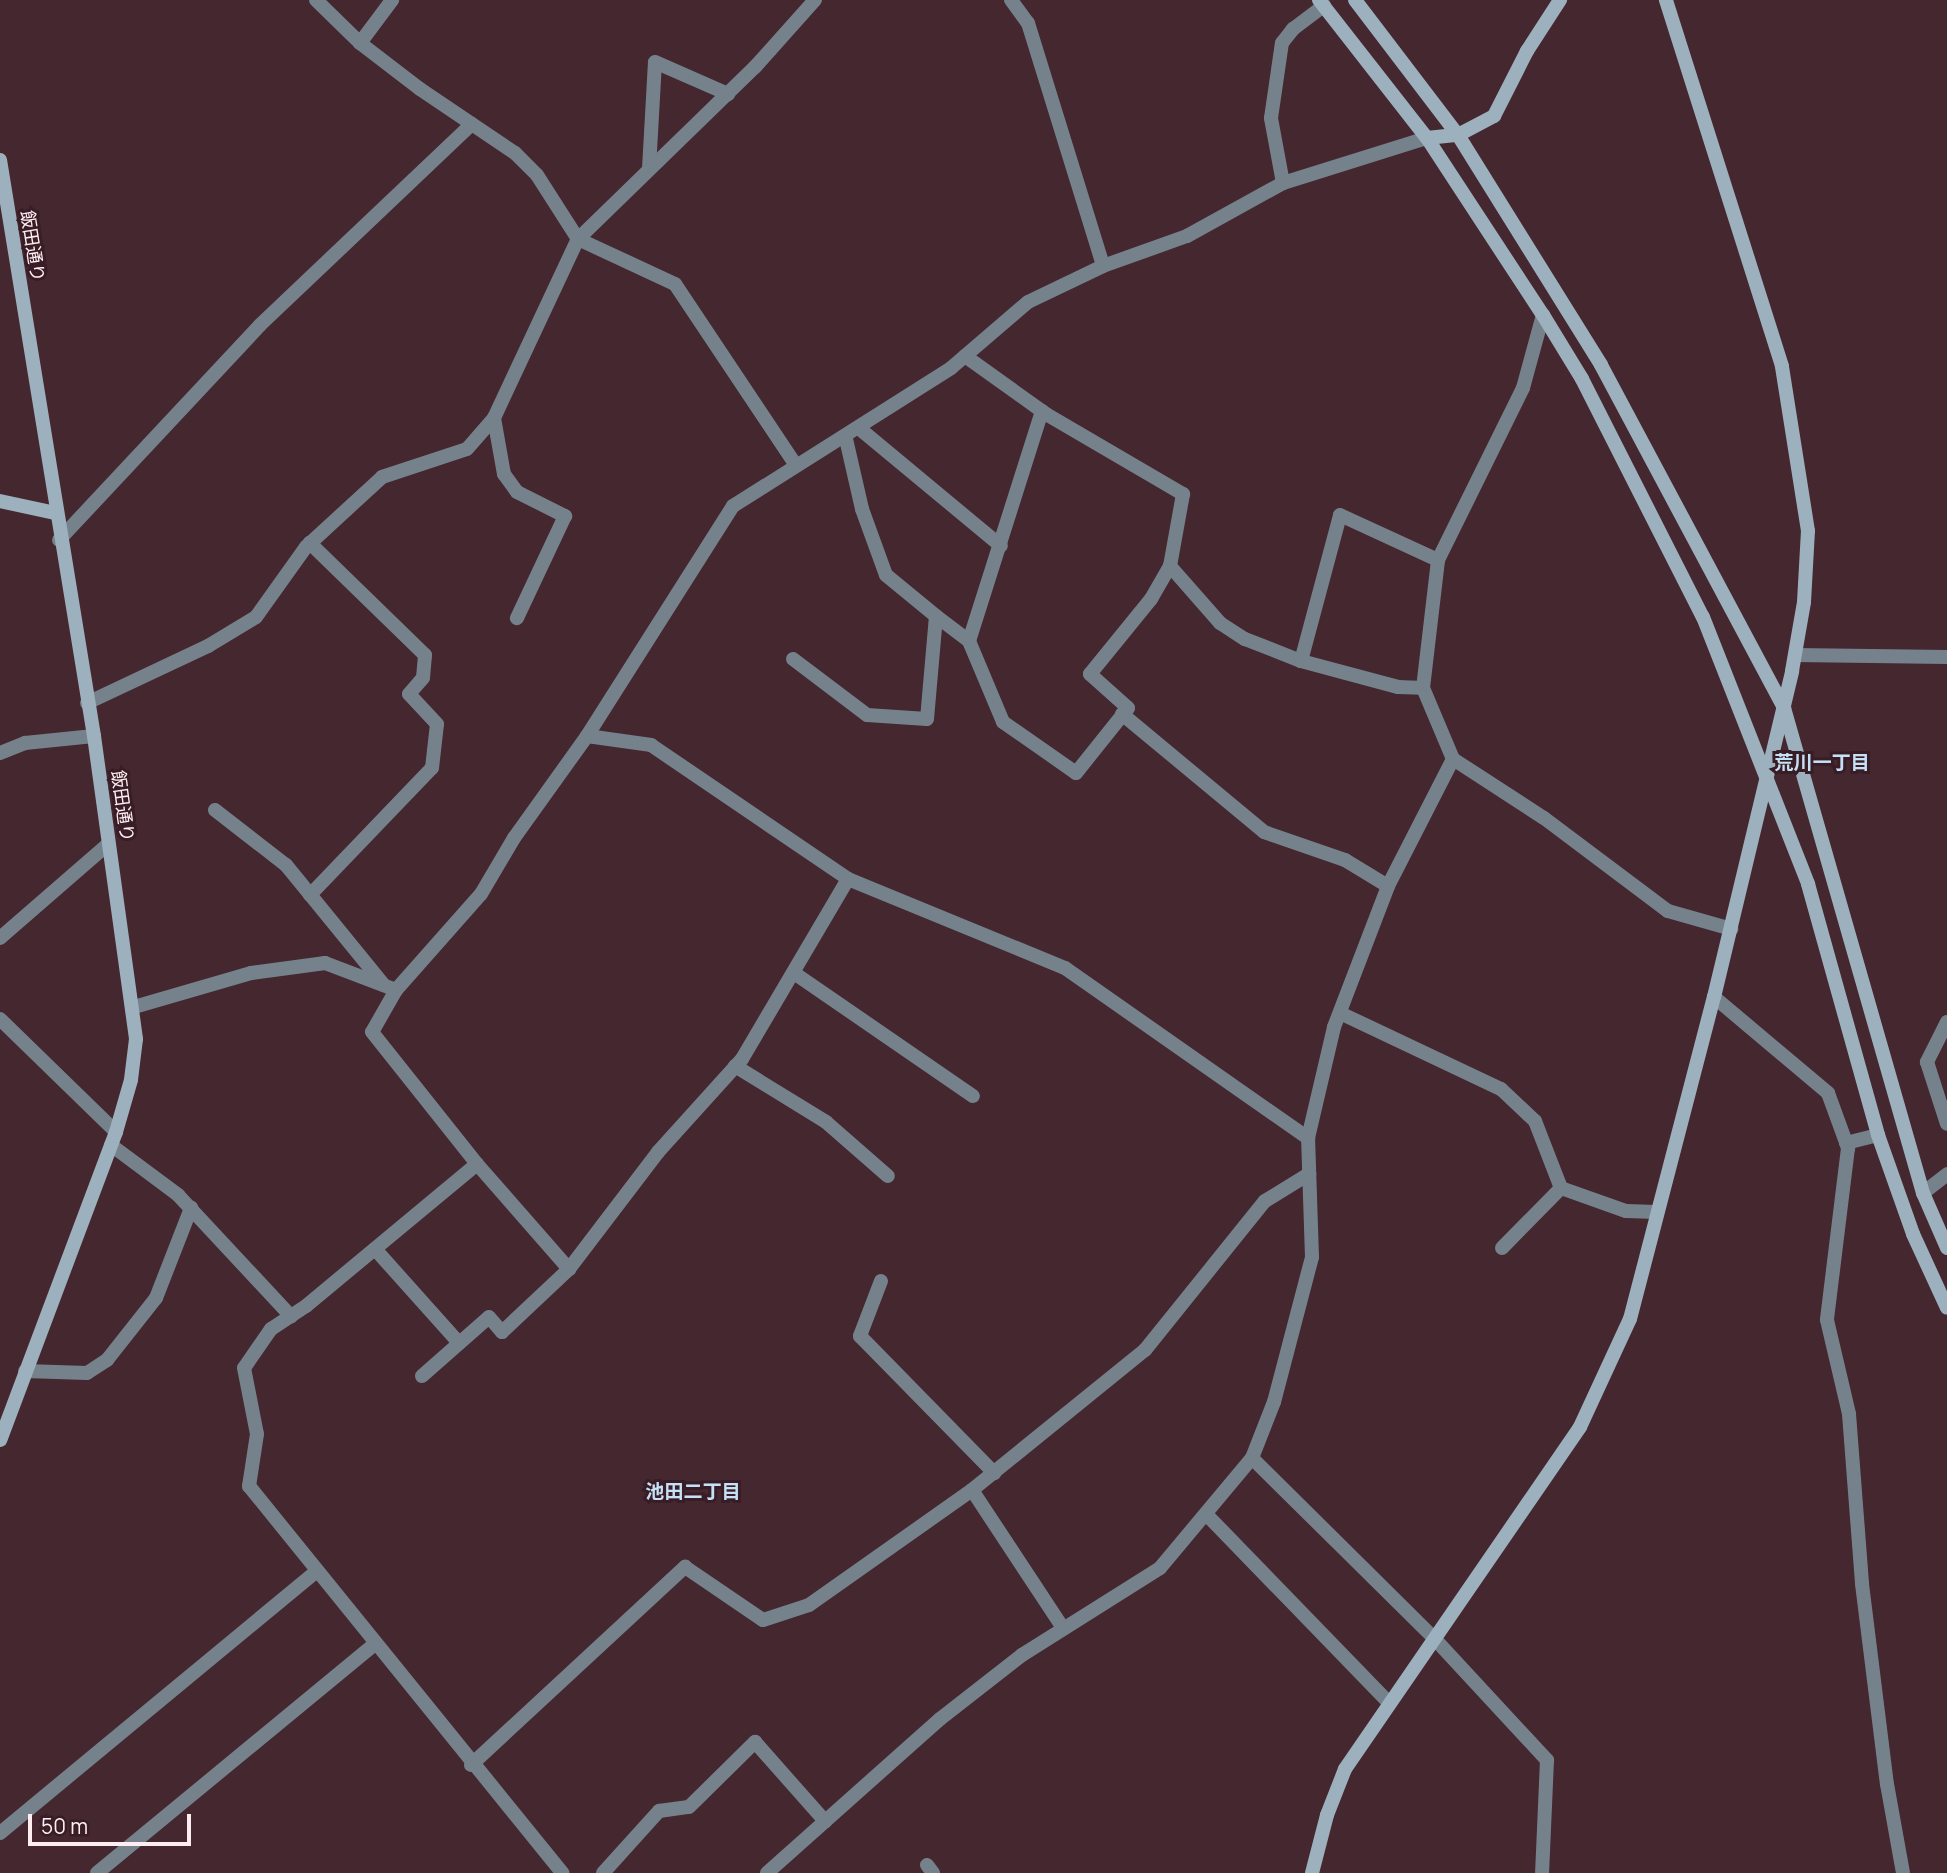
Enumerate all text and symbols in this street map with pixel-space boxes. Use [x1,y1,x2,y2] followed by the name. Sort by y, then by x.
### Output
[17,209,49,283] street label: 飯田通り
[1775,752,1869,774] district label: 荒川一丁目
[107,769,139,843] street label: 飯田通り
[646,1481,740,1503] district label: 池田二丁目
[32,1800,194,1844] scale bar
[41,1812,88,1840] text: 50 m

